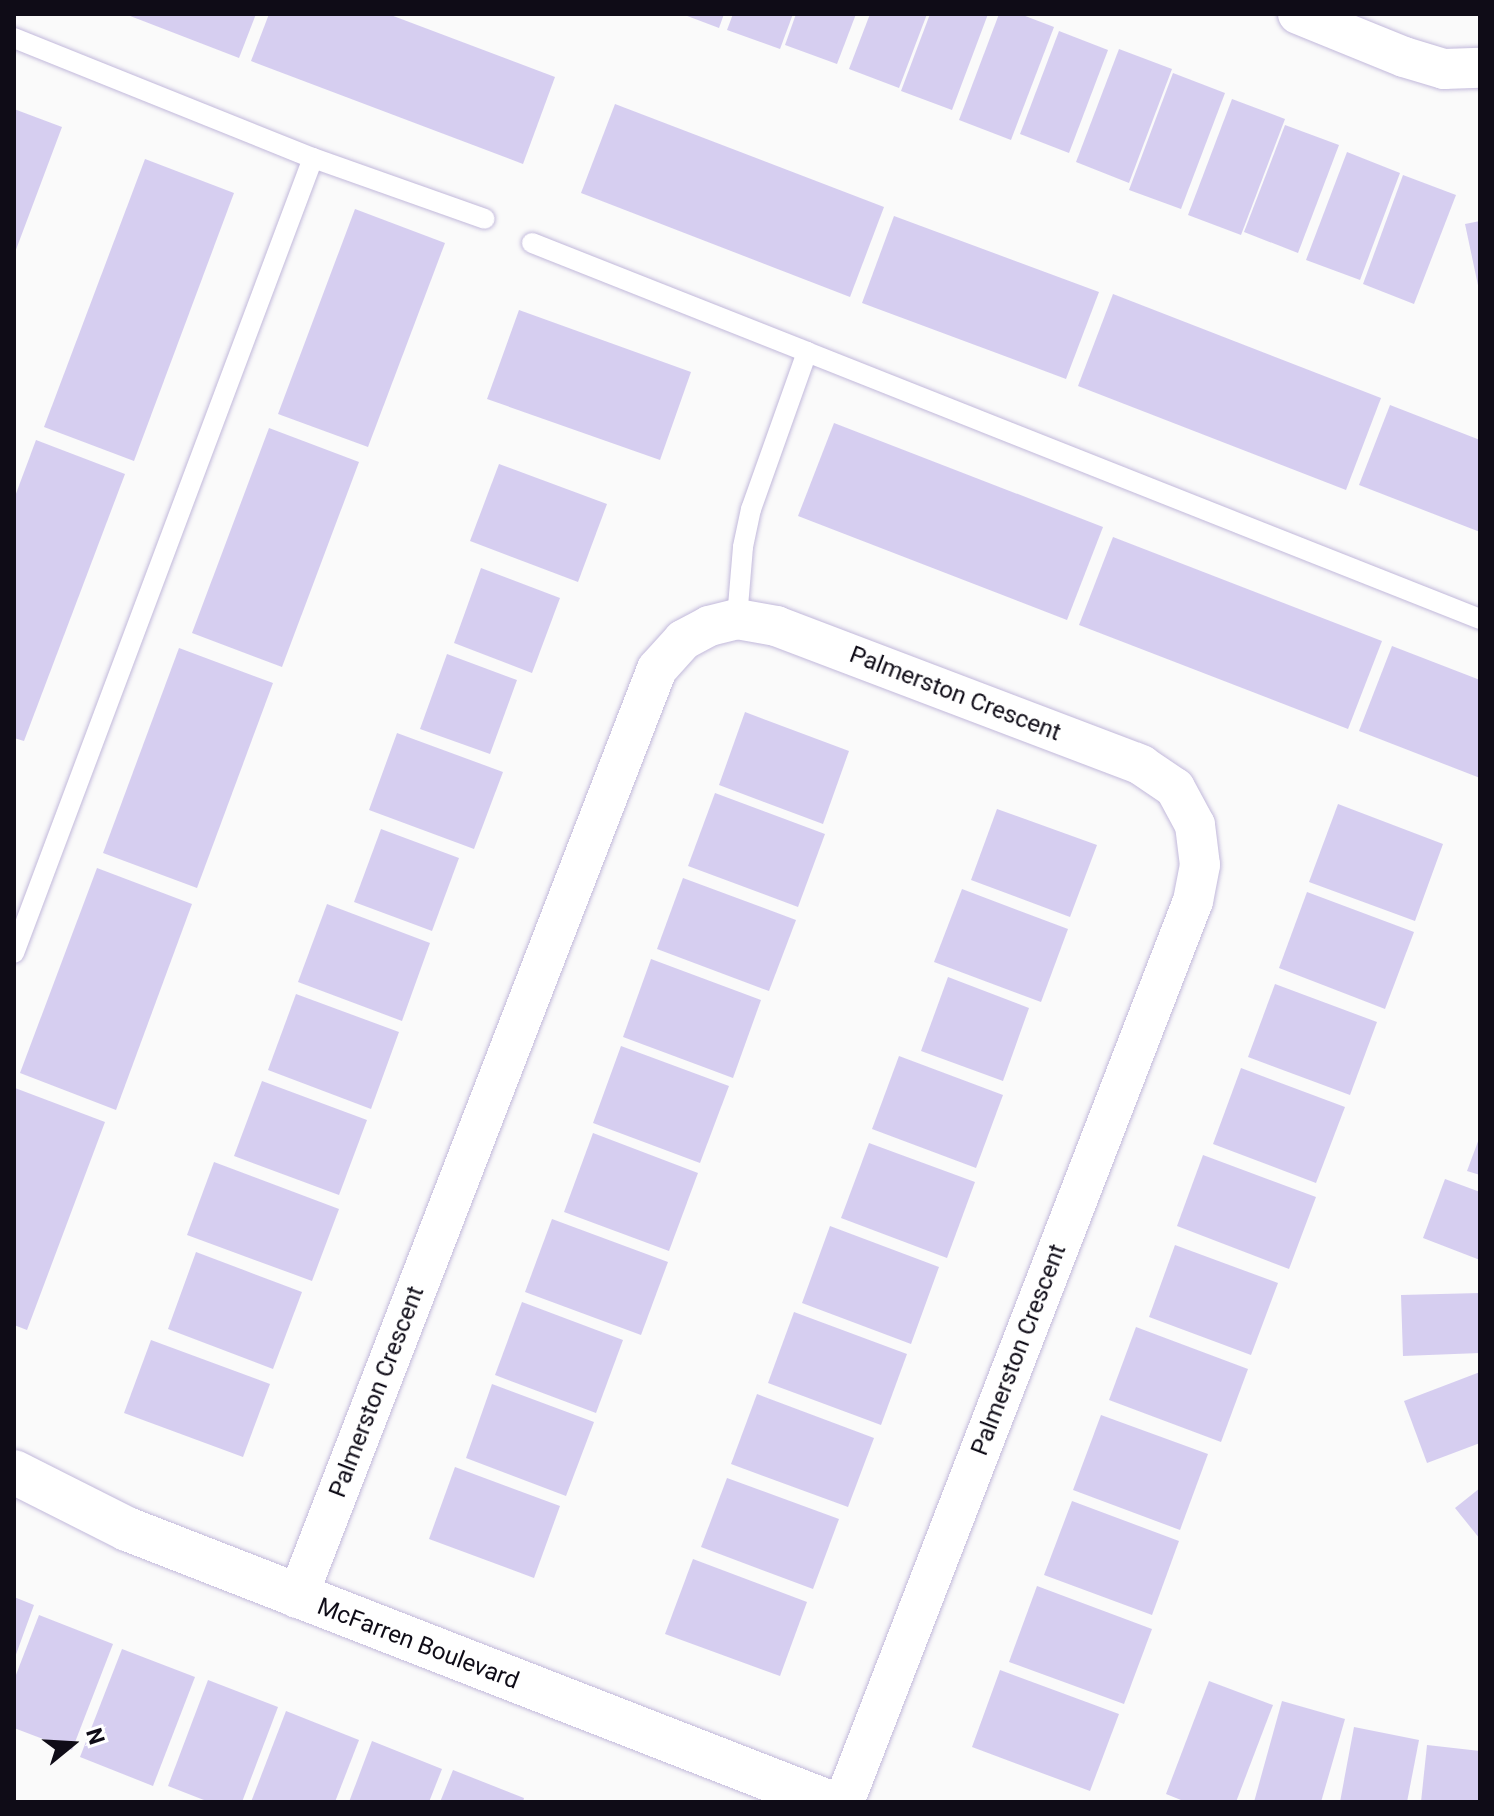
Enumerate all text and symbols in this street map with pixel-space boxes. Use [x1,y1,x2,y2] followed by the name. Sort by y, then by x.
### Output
[845,640,1065,748] street label: Palmerston Crescent
[965,1240,1073,1460] street label: Palmerston Crescent
[323,1282,431,1502] street label: Palmerston Crescent
[313,1592,523,1696] street label: McFarren Boulevard
[32,1704,112,1784] north arrow
[81,1725,110,1748] text: N

